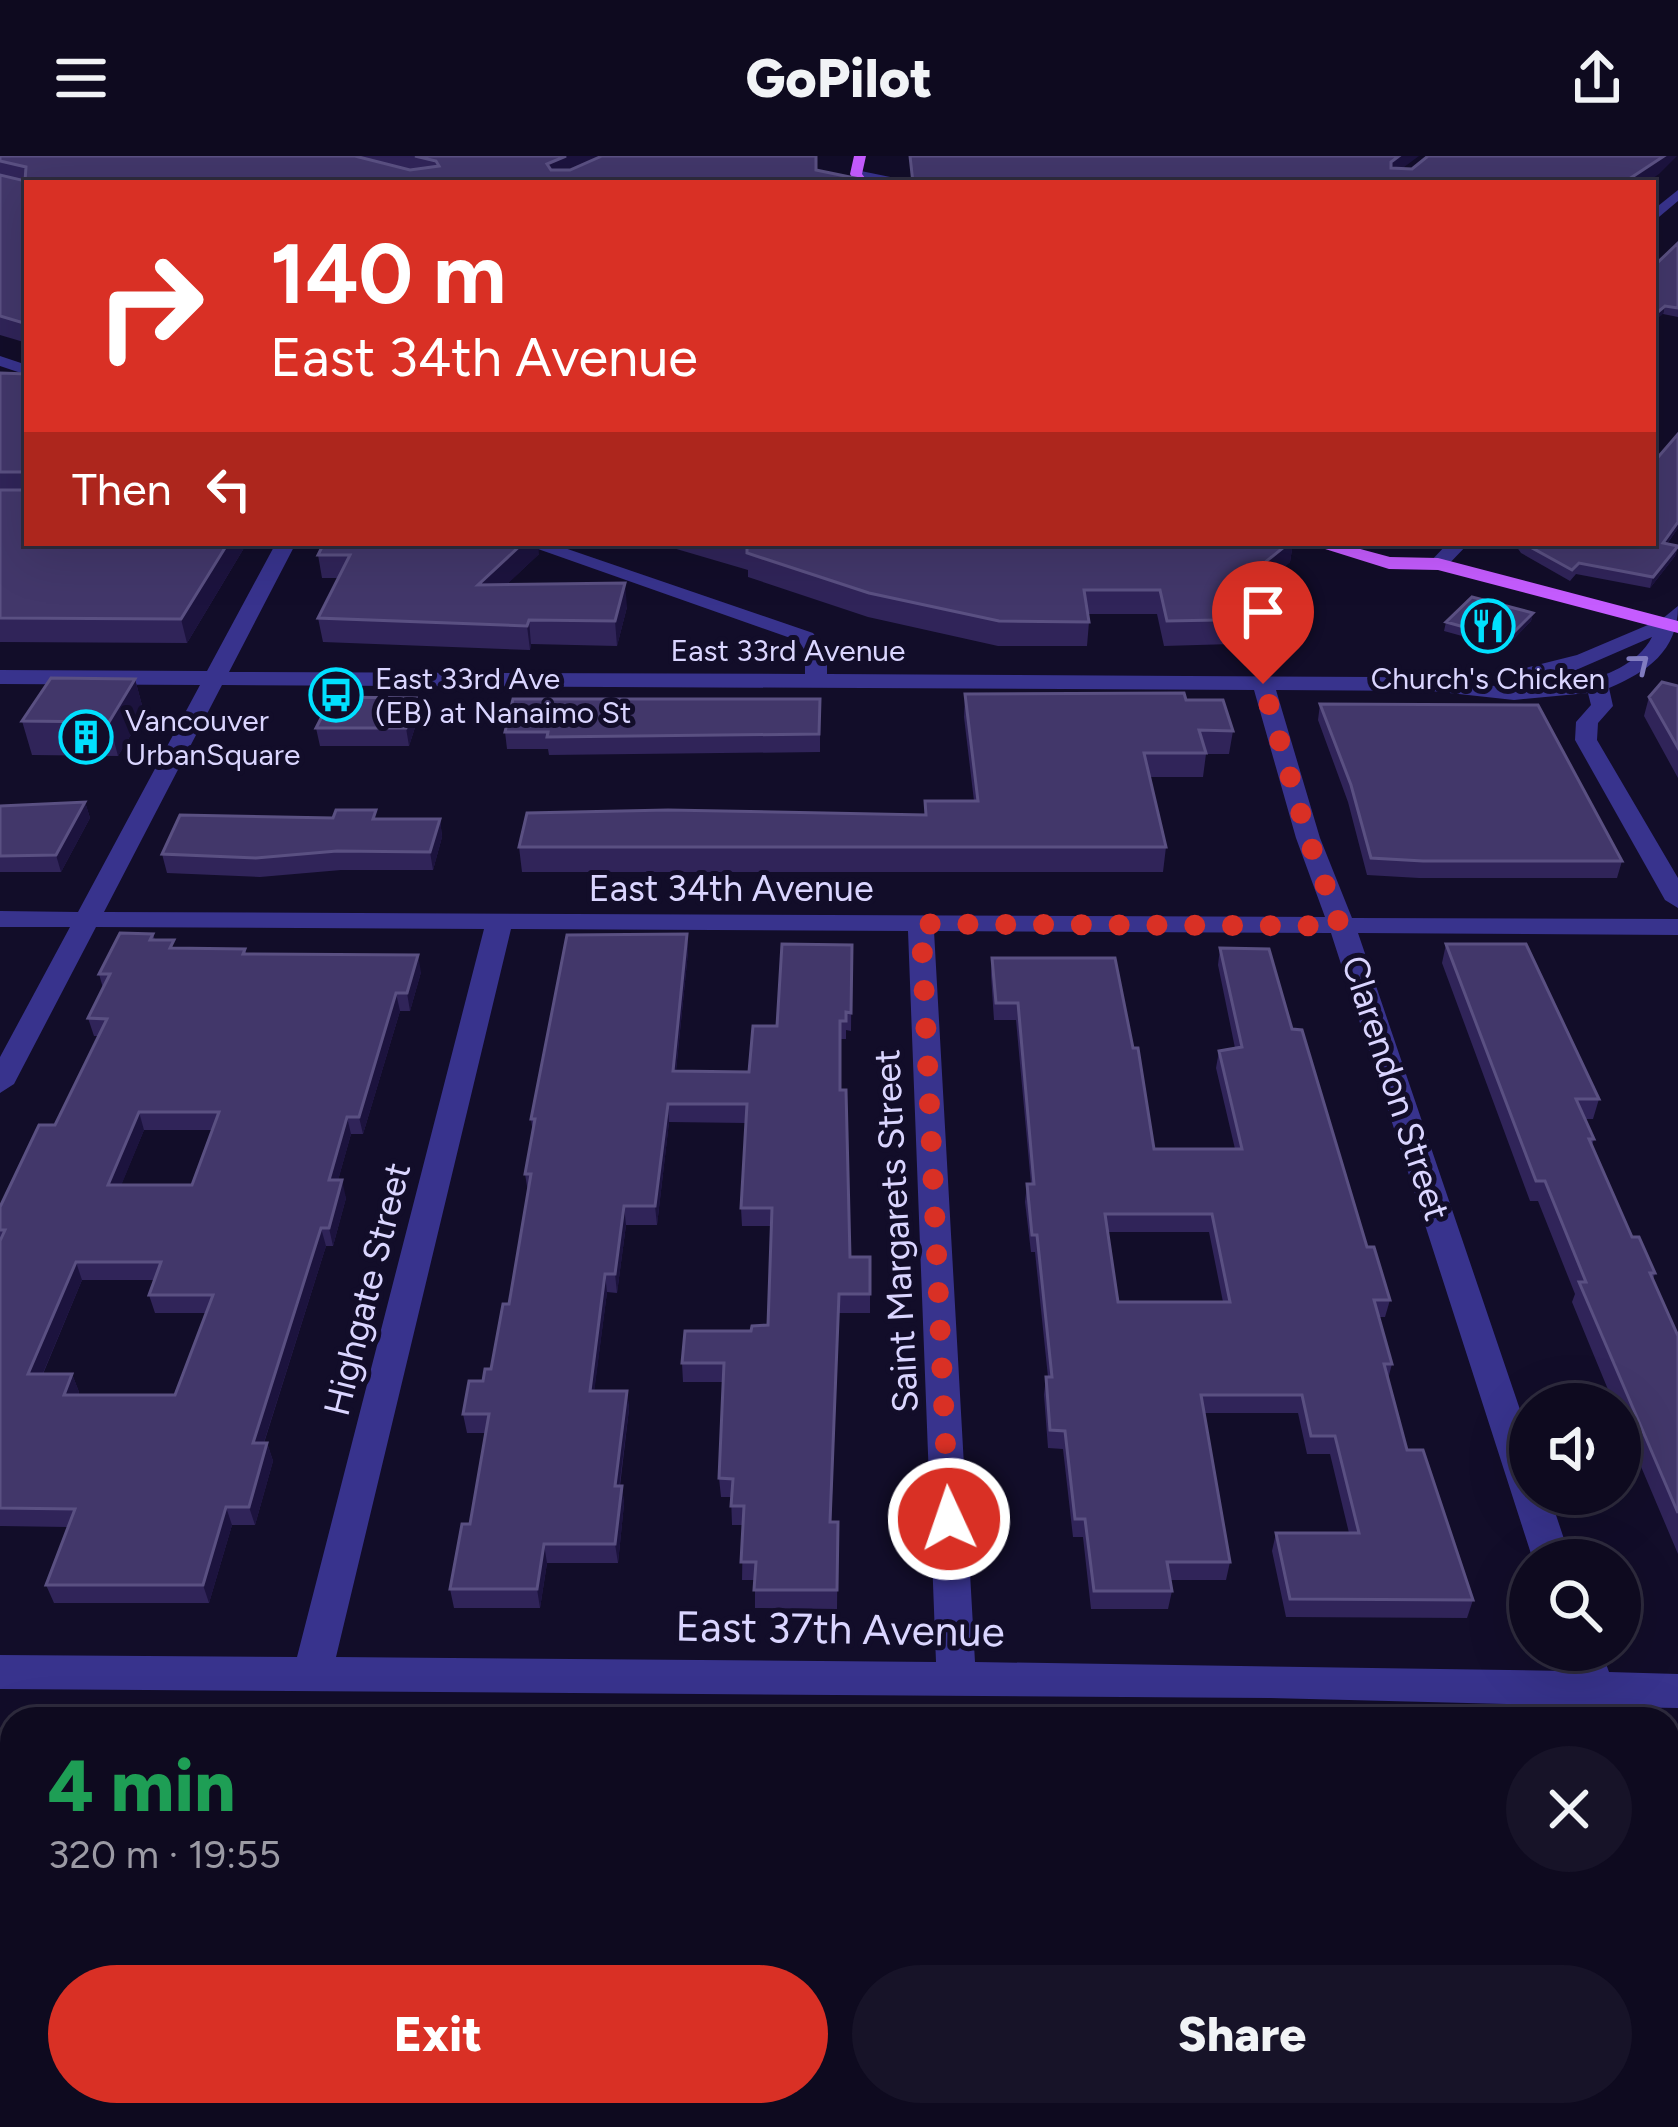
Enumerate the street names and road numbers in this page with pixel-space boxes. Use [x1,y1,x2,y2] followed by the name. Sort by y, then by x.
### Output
[670,632,906,669] street label: East 33rd Avenue
[588,867,874,910] street label: East 34th Avenue
[1333,950,1459,1226] street label: Clarendon Street
[865,1048,927,1414] street label: Saint Margarets Street
[315,1158,419,1420] street label: Highgate Street
[675,1601,1005,1657] street label: East 37th Avenue

